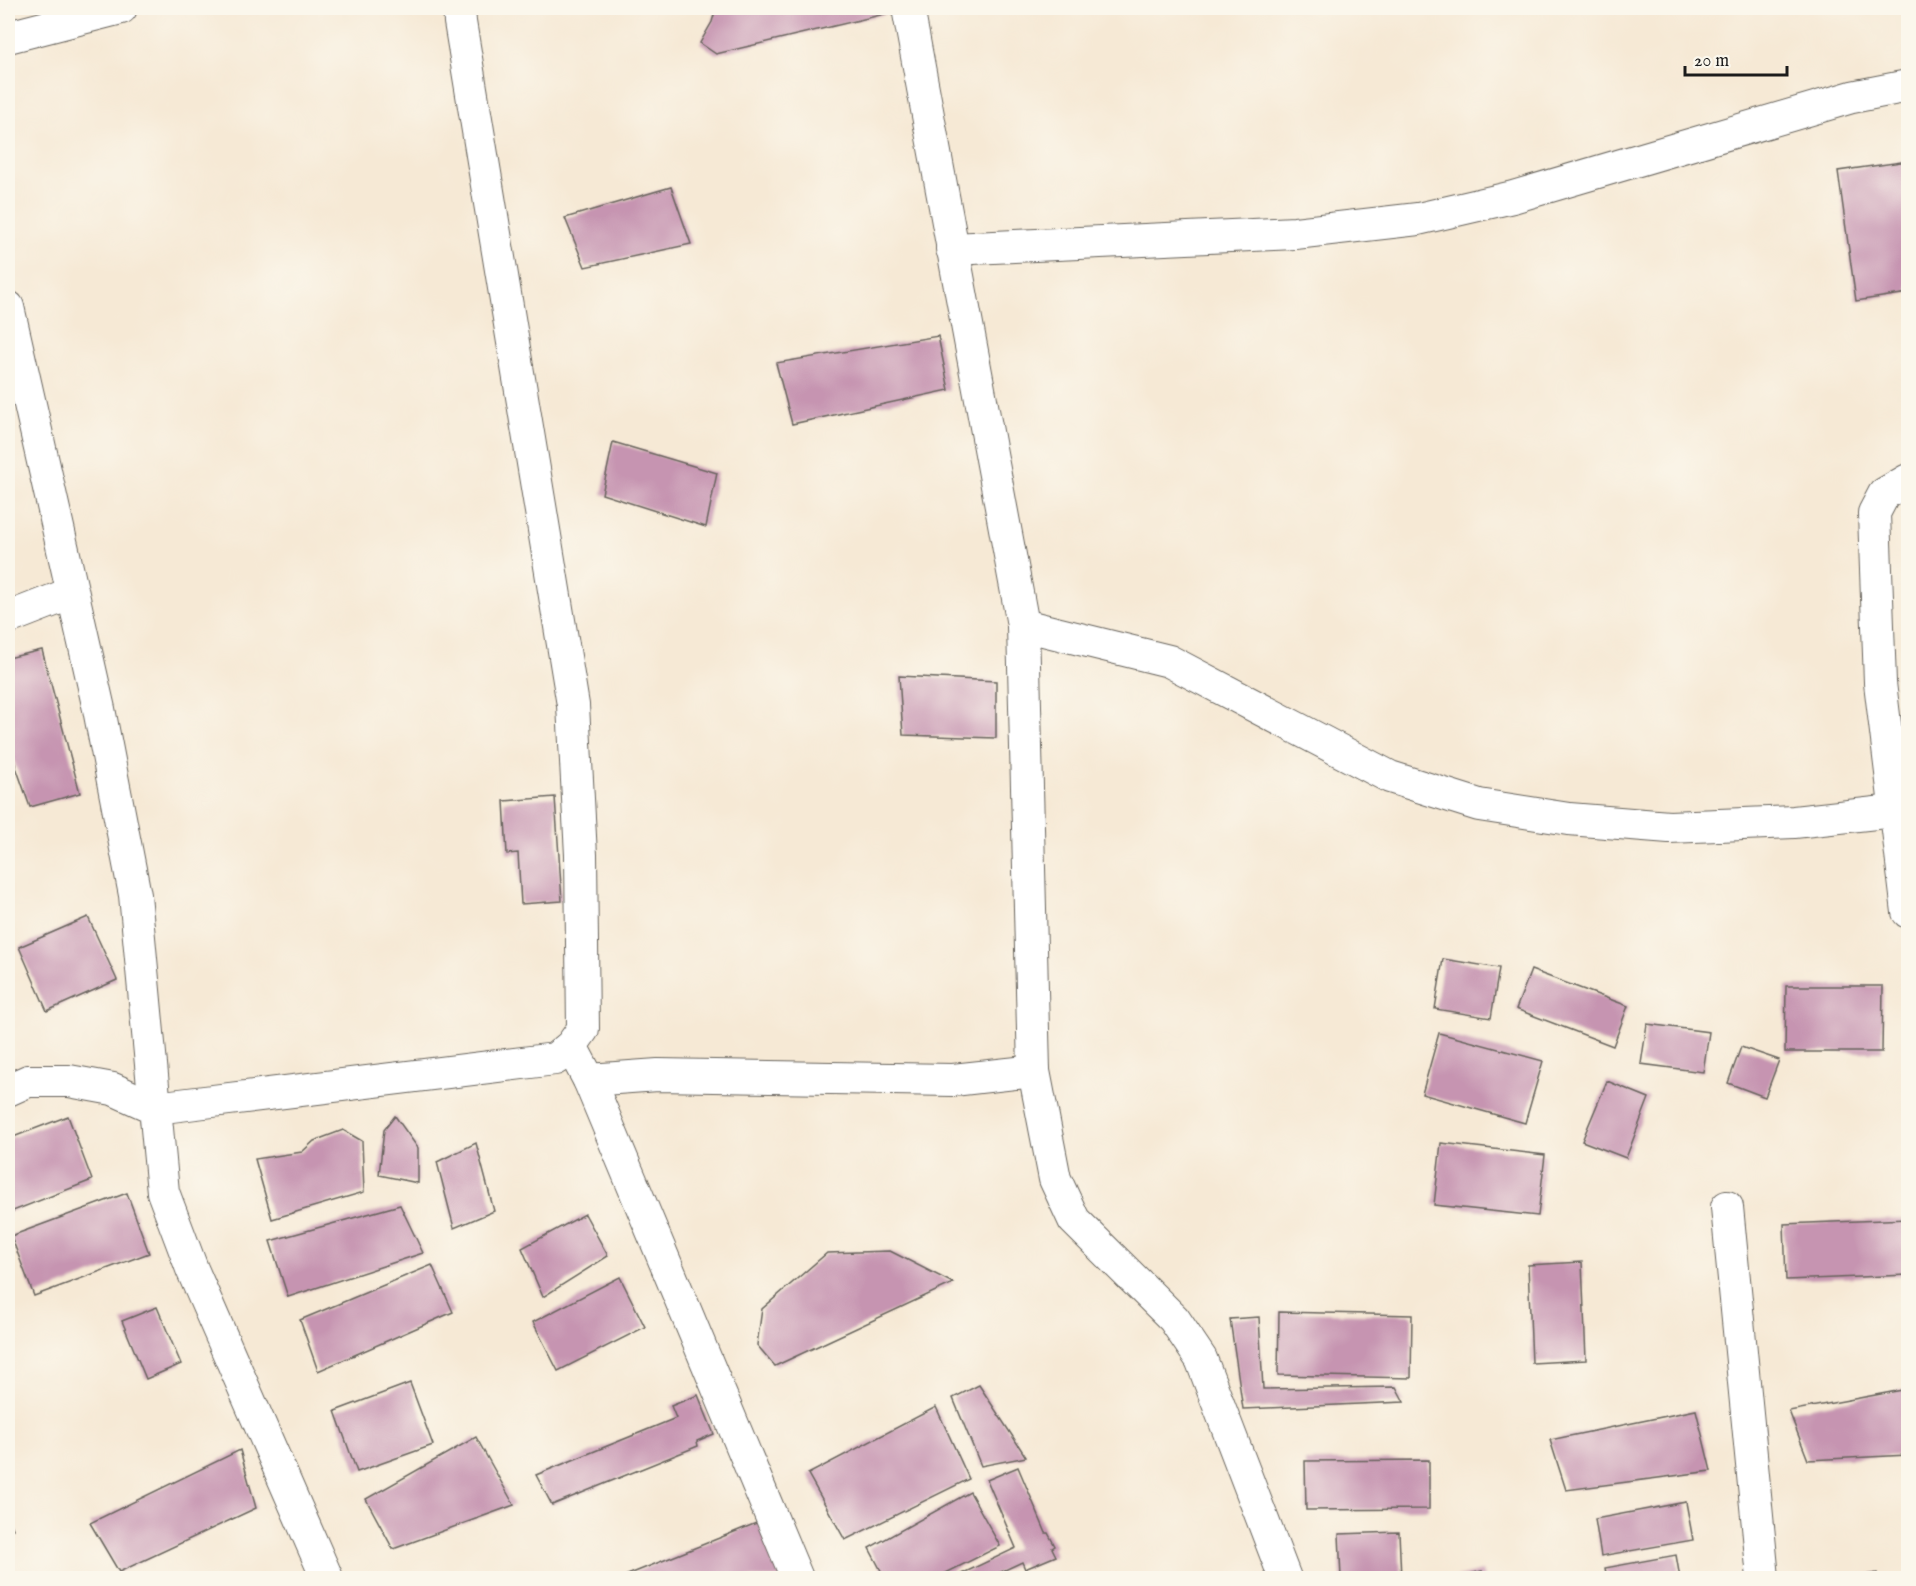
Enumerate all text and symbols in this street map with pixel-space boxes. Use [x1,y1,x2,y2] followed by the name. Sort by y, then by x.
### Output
[1685,39,1787,77] scale bar
[1694,50,1729,73] text: 20 m

